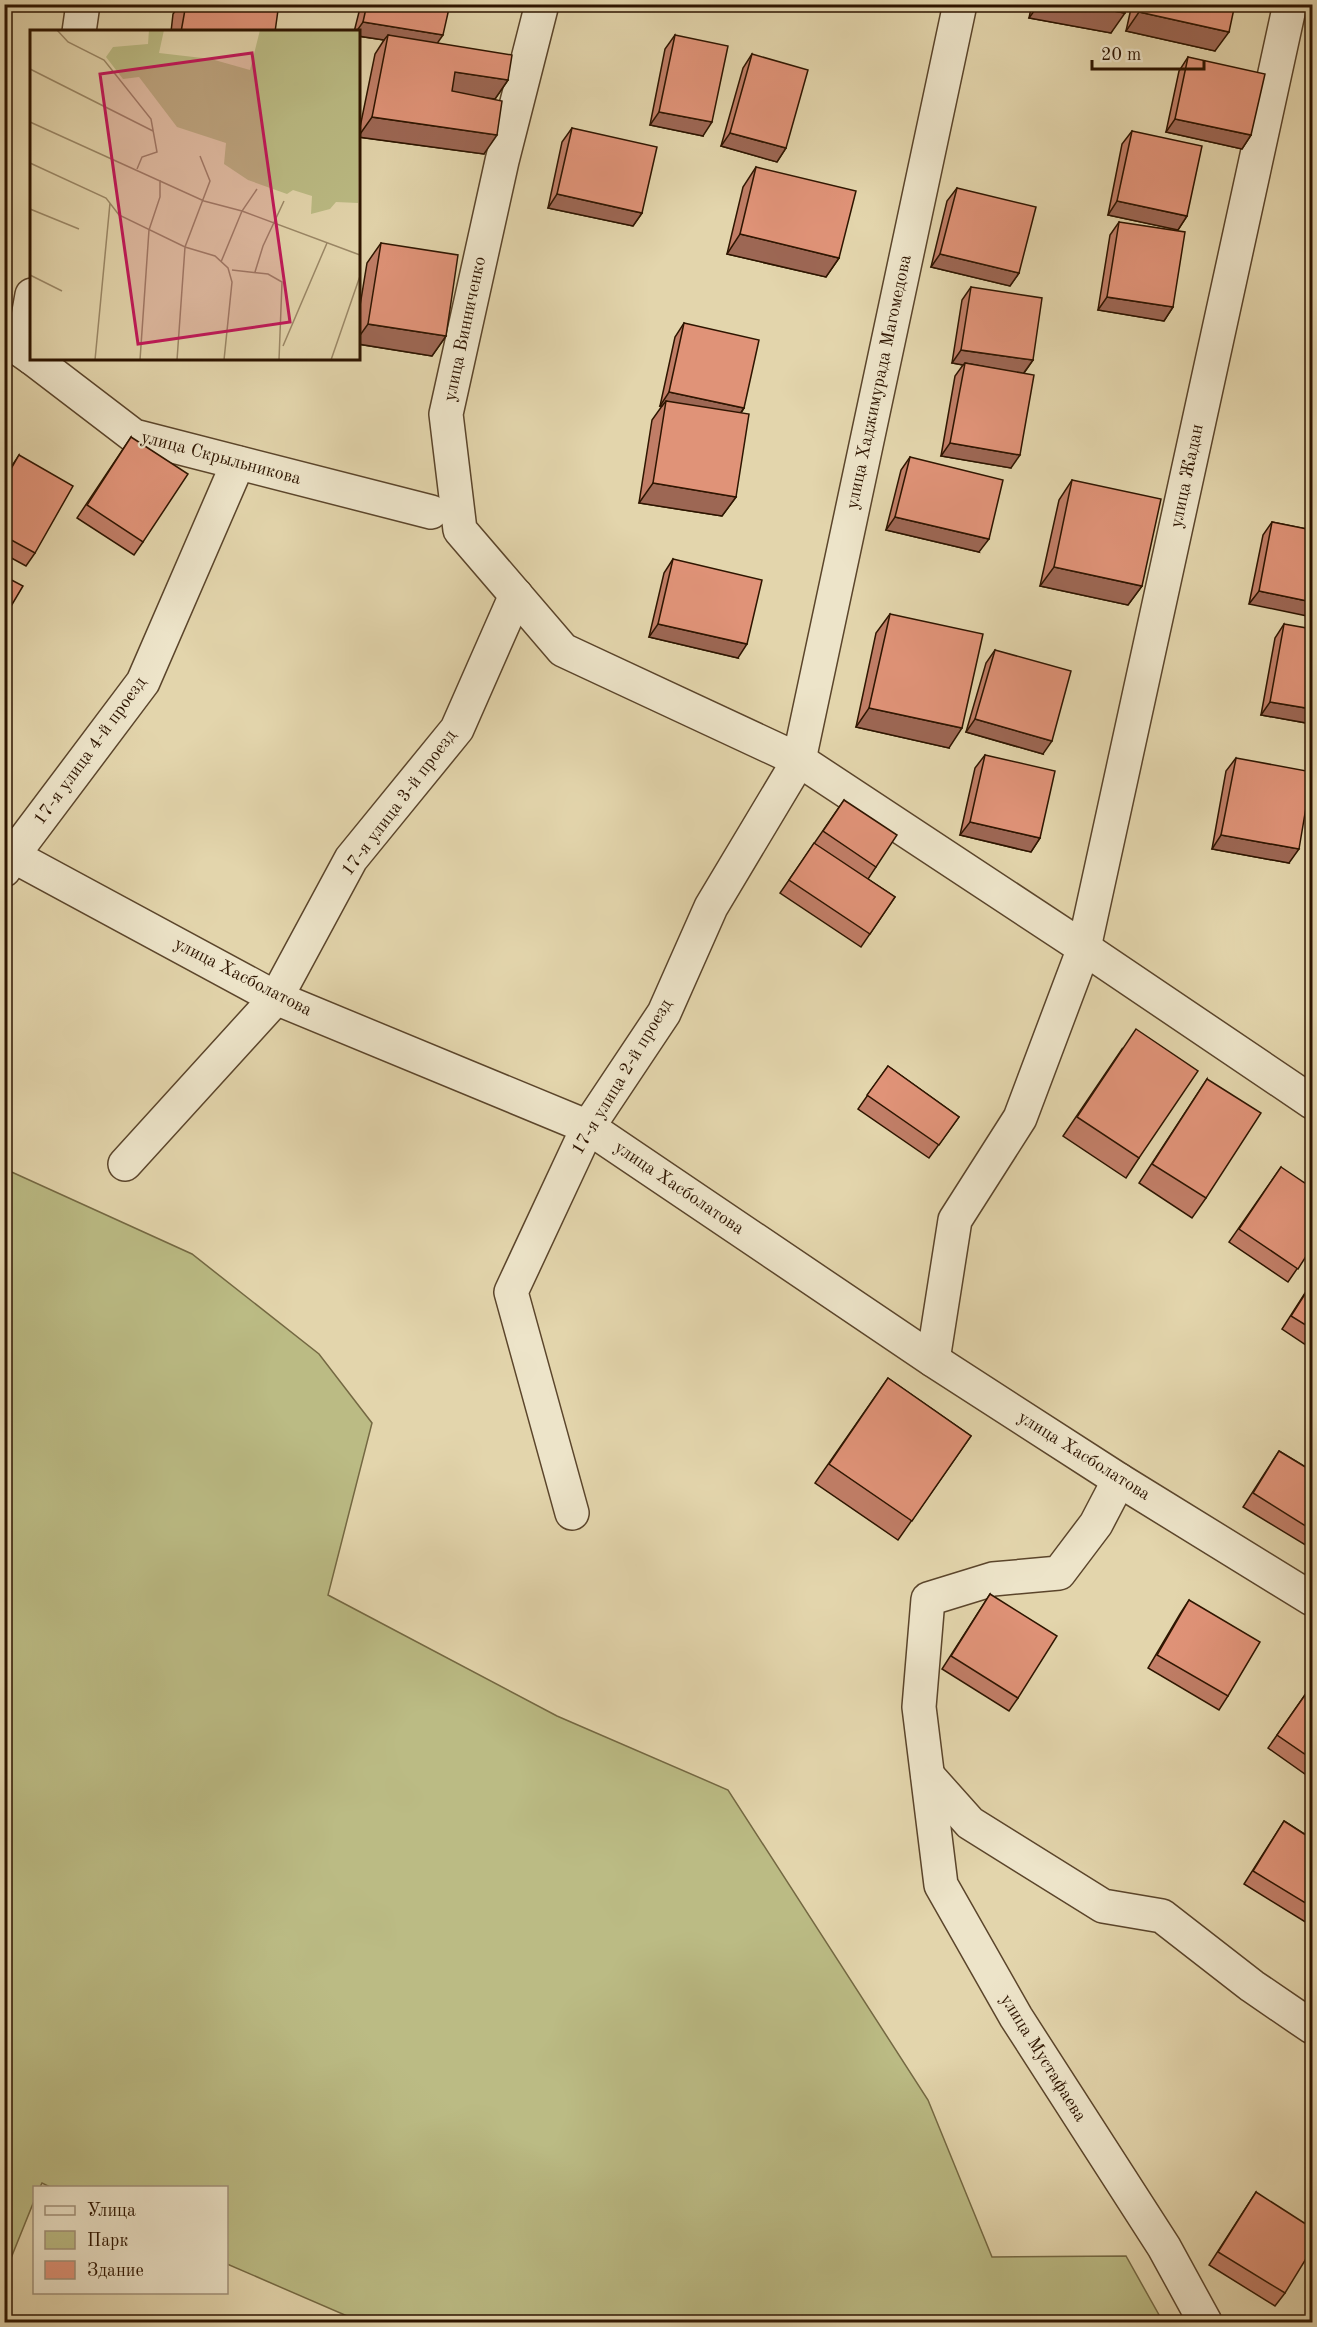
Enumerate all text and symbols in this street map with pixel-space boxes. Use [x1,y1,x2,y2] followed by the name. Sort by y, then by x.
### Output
[30,30,360,360] inset map
[1092,33,1204,71] scale bar
[1101,46,1141,64] text: 20 m
[843,253,915,511] street label: улица Хаджимурада Магомедова
[441,255,489,403] street label: улица Винниченко
[1167,422,1207,530] street label: улица Жадан
[139,428,303,488] street label: улица Скрыльникова
[30,674,150,828] street label: 17-я улица 4-й проезд
[338,726,460,879] street label: 17-я улица 3-й проезд
[171,934,315,1020] street label: улица Хасболатова
[568,996,676,1158] street label: 17-я улица 2-й проезд
[611,1138,747,1238] street label: улица Хасболатова
[1015,1408,1153,1504] street label: улица Хасболатова
[996,1991,1090,2126] street label: улица Мустафаева
[33,2186,228,2294] legend
[87,2202,136,2220] text: Улица
[87,2232,128,2250] text: Парк
[87,2262,144,2280] text: Здание

